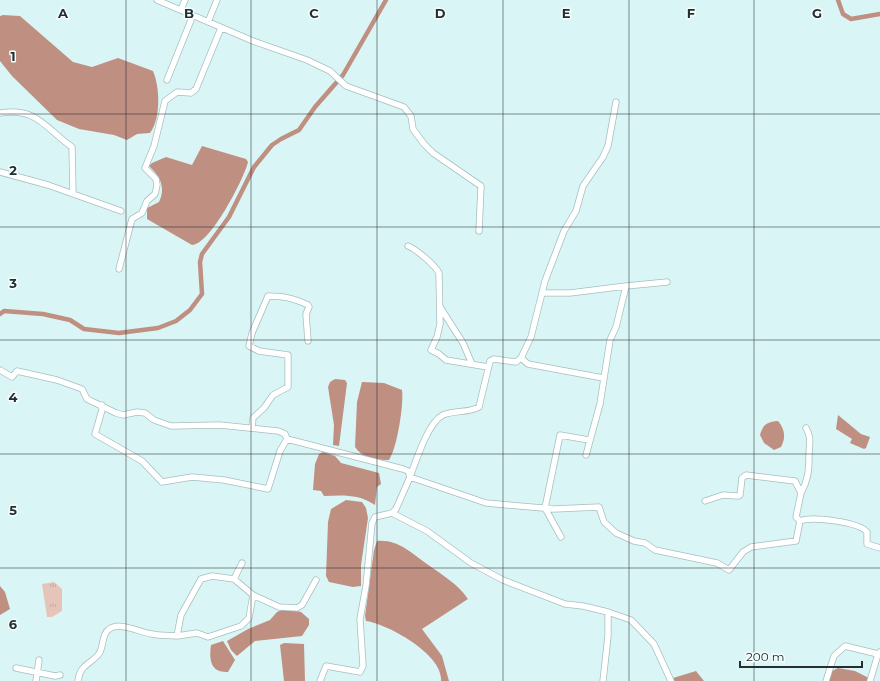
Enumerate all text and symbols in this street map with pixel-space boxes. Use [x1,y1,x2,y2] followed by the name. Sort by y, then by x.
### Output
[57,5,69,21] text: A
[184,5,194,21] text: B
[309,5,319,21] text: C
[435,5,446,21] text: D
[562,5,571,21] text: E
[687,5,695,21] text: F
[812,5,822,21] text: G
[10,48,16,64] text: 1
[9,162,17,178] text: 2
[8,275,17,291] text: 3
[9,389,18,405] text: 4
[9,502,17,518] text: 5
[9,616,18,632] text: 6
[740,643,862,669] scale bar
[746,649,785,664] text: 200 m

